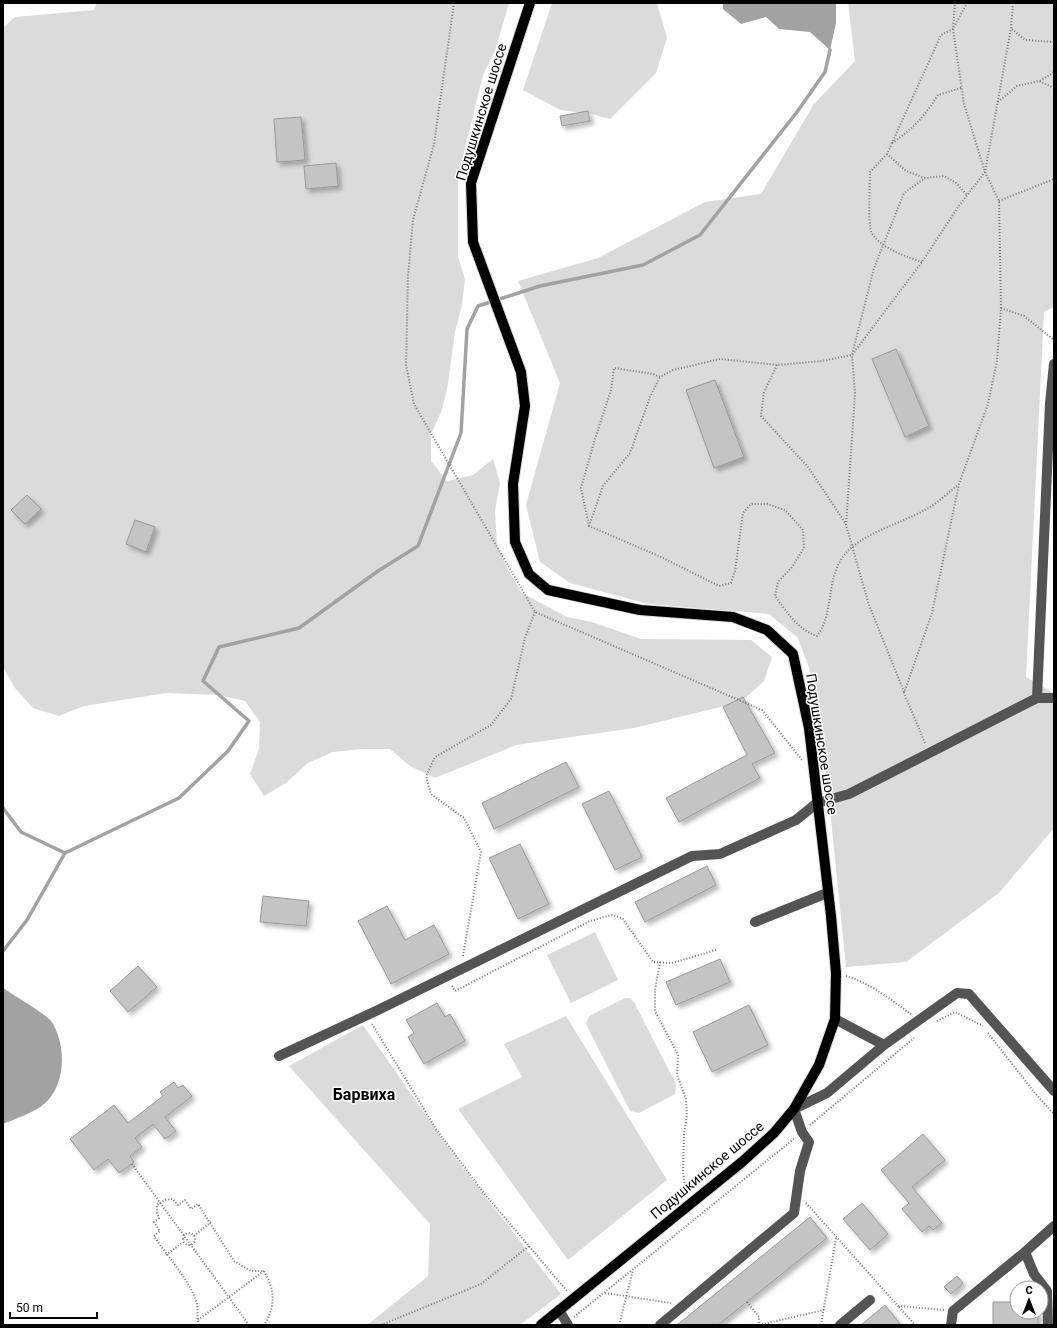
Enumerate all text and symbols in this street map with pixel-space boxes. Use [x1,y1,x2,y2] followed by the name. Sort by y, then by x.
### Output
[452,41,510,183] street label: Подушкинское шоссе
[803,672,841,816] street label: Подушкинское шоссе
[333,1085,396,1104] district label: Барвиха
[647,1118,767,1222] street label: Подушкинское шоссе
[1009,1280,1049,1320] north arrow
[1025,1284,1033,1297] text: С
[10,1294,97,1320] scale bar
[16,1301,43,1315] text: 50 m

